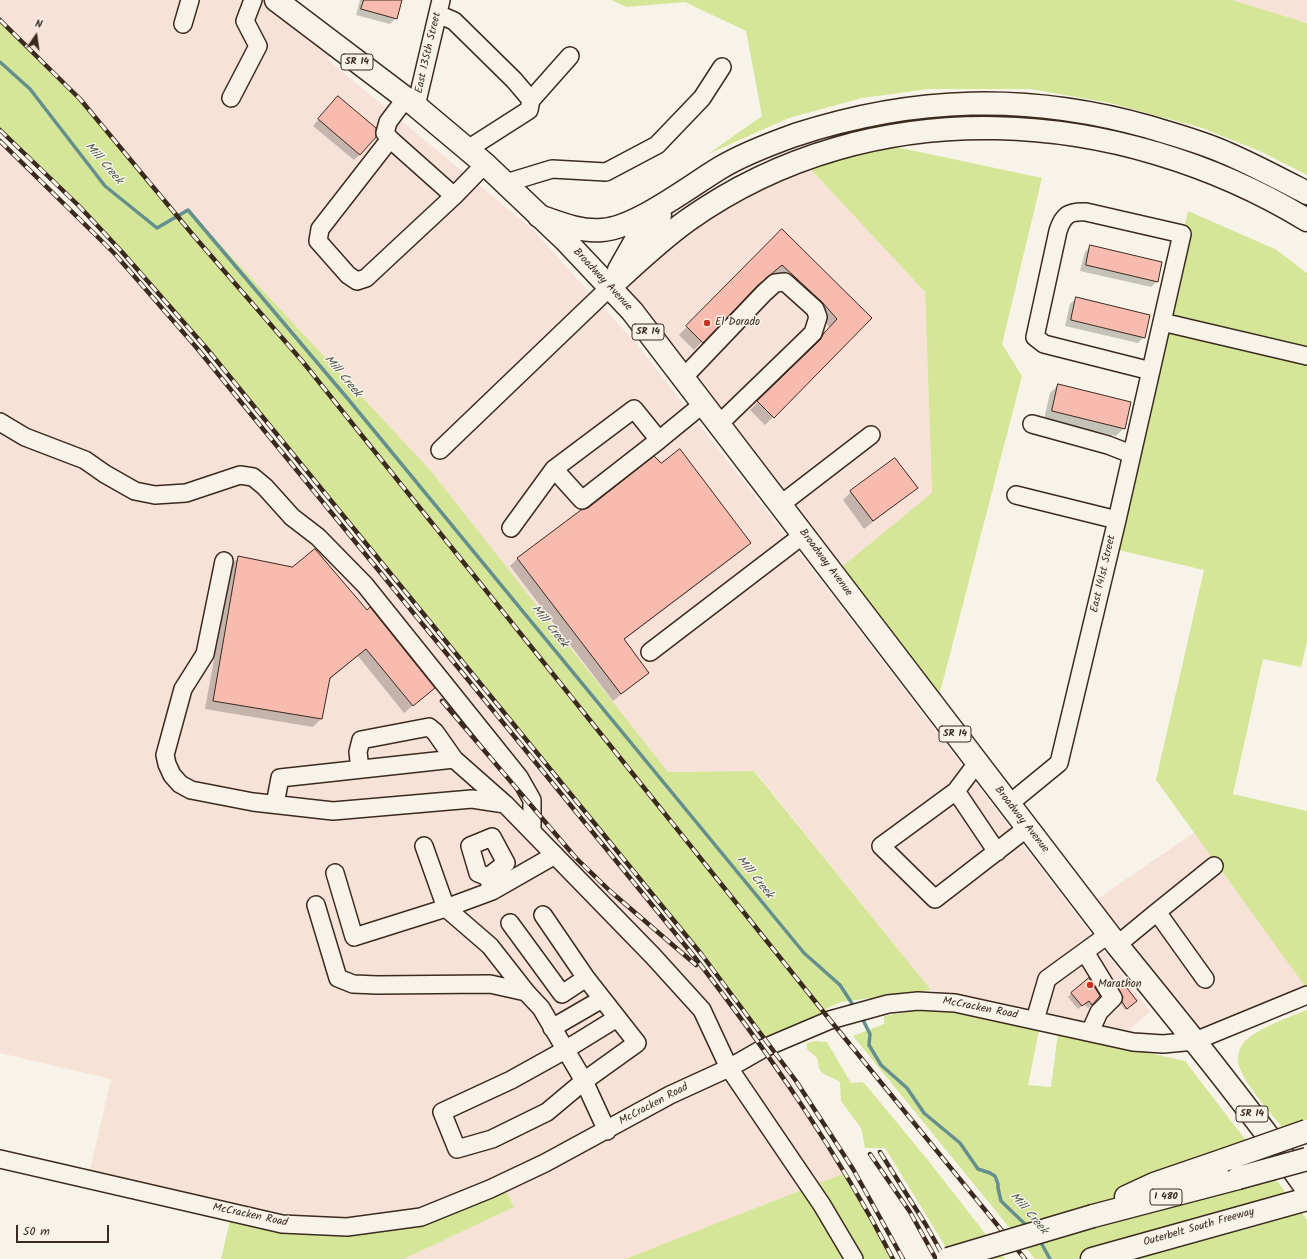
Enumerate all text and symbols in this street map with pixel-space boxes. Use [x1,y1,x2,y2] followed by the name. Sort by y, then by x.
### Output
[413,11,445,95] street label: East 135th Street
[33,15,44,34] text: N
[16,16,56,56] north arrow
[341,54,373,70] road number: SR 14
[81,140,125,188] water label: Mill Creek
[570,246,634,314] street label: Broadway Avenue
[715,316,760,330] place label: El Dorado
[702,318,712,328] marker: El Dorado
[632,324,664,340] road number: SR 14
[320,353,364,401] water label: Mill Creek
[795,527,855,599] street label: Broadway Avenue
[1089,534,1119,614] street label: East 141st Street
[527,603,571,651] water label: Mill Creek
[939,726,971,742] road number: SR 14
[991,784,1051,856] street label: Broadway Avenue
[732,854,776,902] water label: Mill Creek
[1098,978,1142,992] place label: Marathon
[1085,980,1095,990] marker: Marathon
[941,995,1019,1023] street label: McCracken Road
[617,1081,691,1129] street label: McCracken Road
[1236,1106,1268,1122] road number: SR 14
[1150,1189,1182,1205] road number: I 480
[1006,1190,1050,1238] water label: Mill Creek
[211,1202,289,1230] street label: McCracken Road
[1142,1206,1256,1250] street label: Outerbelt South Freeway
[18,1217,111,1243] scale bar
[23,1222,50,1241] text: 50 m

